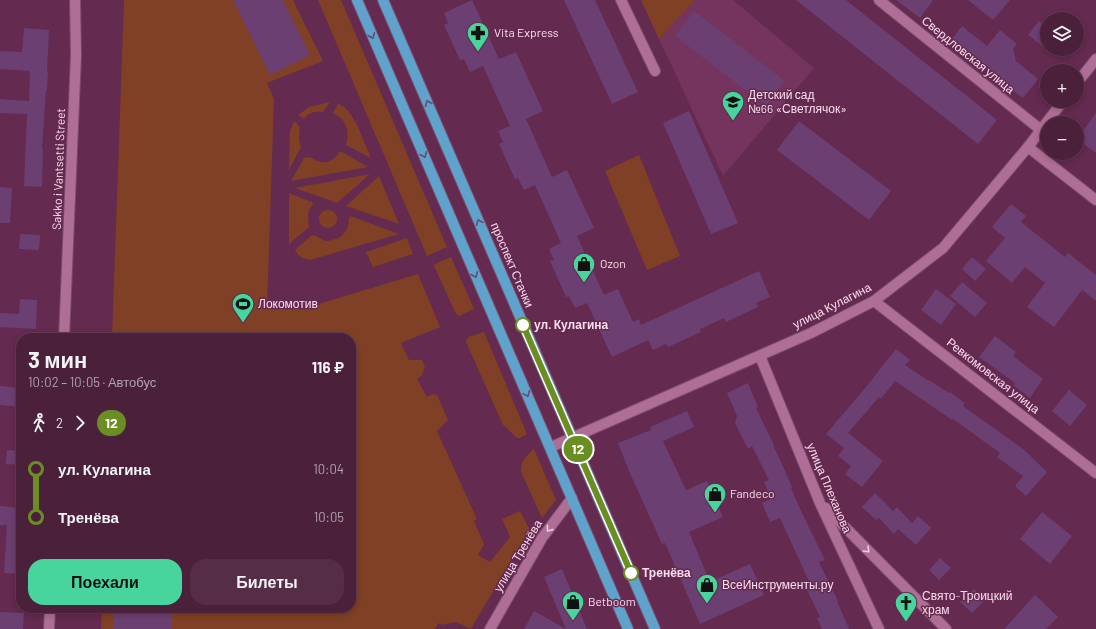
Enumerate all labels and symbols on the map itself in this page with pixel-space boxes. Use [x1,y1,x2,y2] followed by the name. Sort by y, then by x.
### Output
[919,13,1018,97] street label: Свердловская улица
[465,20,491,53] pharmacy icon: Vita Express
[494,25,559,39] place label: Vita Express
[368,32,376,39] one-way arrow
[748,87,847,115] place label: Детский сад №66 «Светлячок»
[720,89,746,122] school or university icon: Детский сад №66 «Светлячок»
[424,99,432,106] one-way arrow
[49,108,67,230] street label: Sakko i Vantsetti Street
[419,152,427,159] one-way arrow
[476,219,484,227] one-way arrow
[488,220,537,310] street label: проспект Стачки
[571,251,597,284] shop icon: Ozon
[600,256,626,270] place label: Ozon
[470,270,478,278] one-way arrow
[790,279,874,332] street label: улица Кулагина
[230,291,256,324] sports icon: Локомотив
[258,296,318,310] place label: Локомотив
[515,317,531,333] marker: ул. Кулагина
[534,317,609,332] place label: ул. Кулагина
[944,335,1043,417] street label: Ревкомовская улица
[522,390,530,397] one-way arrow
[560,436,596,462] line badge: 12
[804,441,855,535] street label: улица Плеханова
[702,481,728,514] shop icon: Fandeco
[730,486,775,500] place label: Fandeco
[490,517,545,595] street label: улица Тренёва
[546,525,554,532] one-way arrow
[862,545,870,553] one-way arrow
[623,565,639,581] marker: Тренёва
[642,565,691,580] place label: Тренёва
[694,572,720,605] shop icon: ВсеИнструменты.ру
[722,577,833,592] place label: ВсеИнструменты.ру
[922,588,1012,617] place label: Свято-Троицкий храм
[560,589,586,622] shop icon: Betboom
[893,590,919,623] church icon: Свято-Троицкий храм
[588,594,636,608] place label: Betboom

